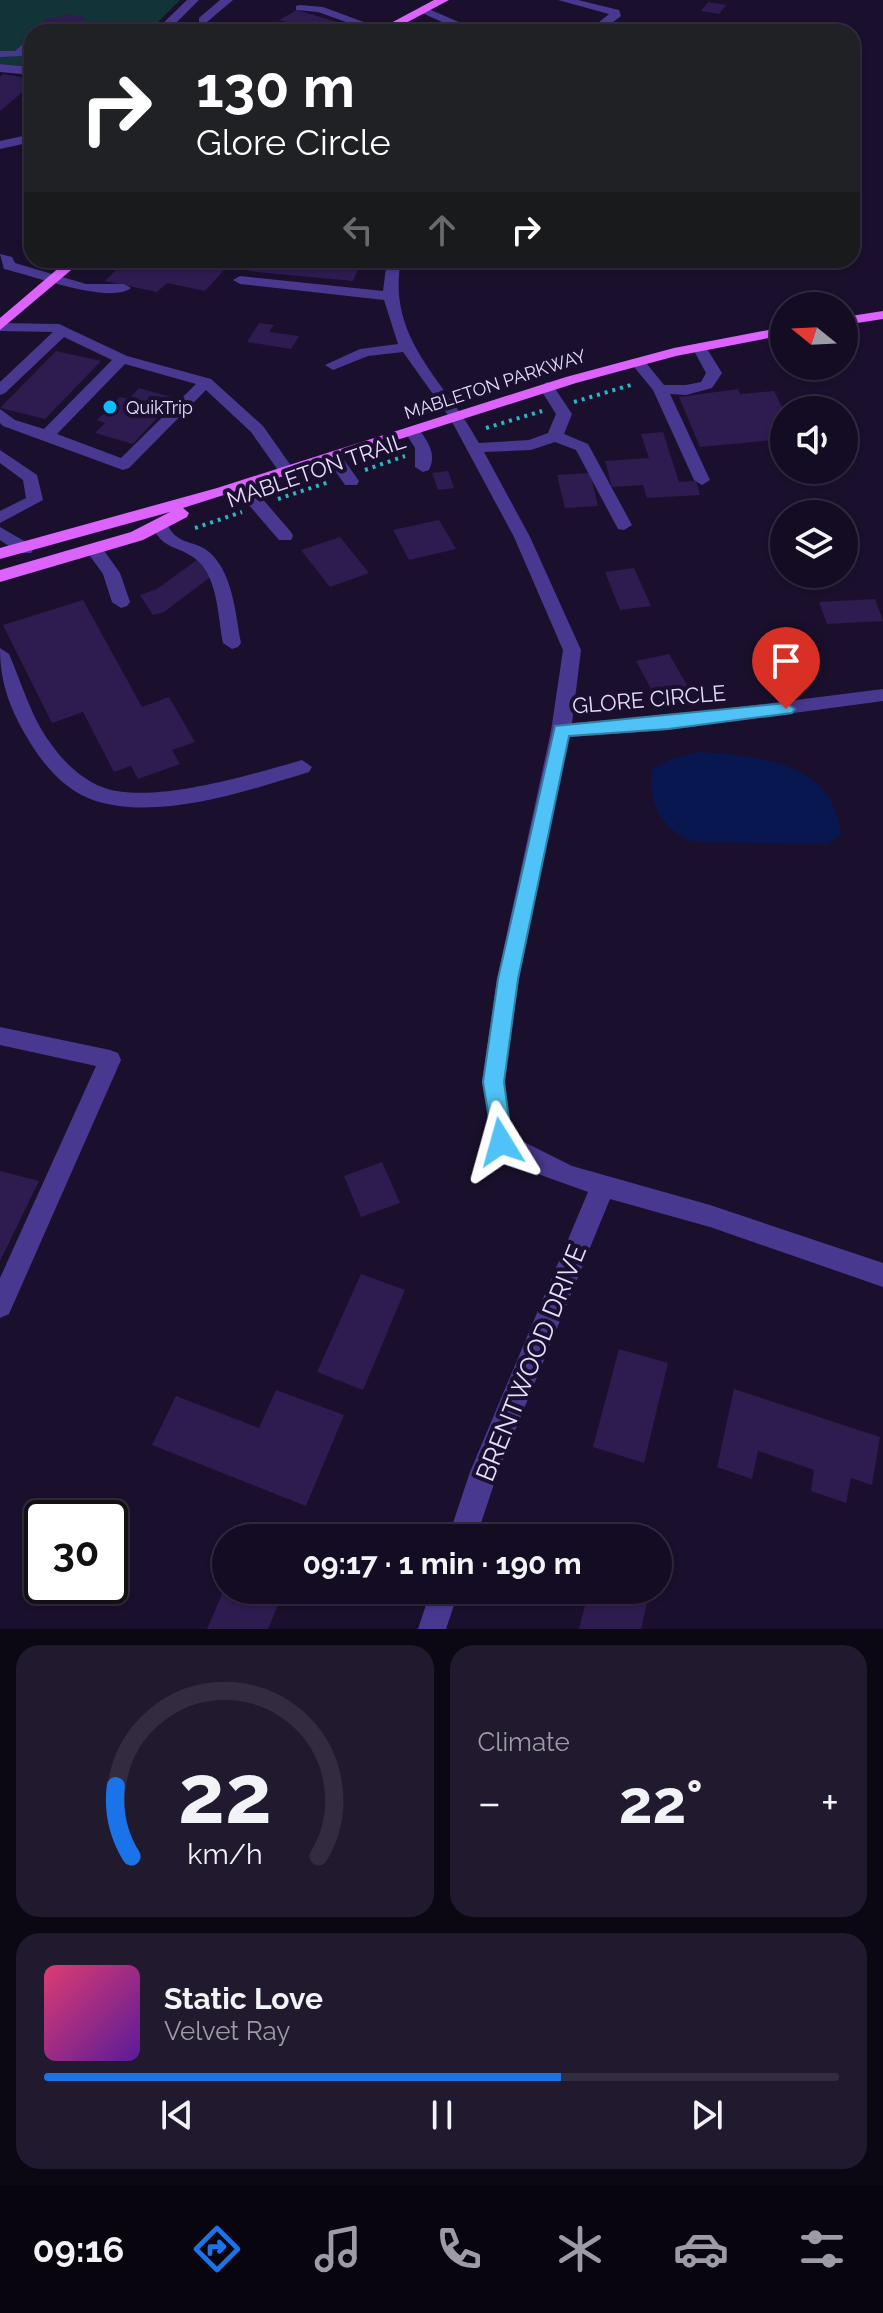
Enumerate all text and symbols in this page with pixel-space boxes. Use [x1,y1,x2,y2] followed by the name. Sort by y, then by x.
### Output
[196,54,355,120] text: 130 m
[64,56,168,160] icon: right
[196,121,391,163] text: Glore Circle
[336,208,380,252] icon: left
[420,208,464,252] icon: ahead
[504,208,548,252] icon: right
[770,292,858,380] north arrow
[770,292,858,588] map controls
[401,345,589,423] street label: MABLETON PARKWAY
[770,396,858,484] button: sound
[126,397,193,418] place label: QuikTrip
[101,398,119,416] marker: QuikTrip
[223,427,409,513] street label: MABLETON TRAIL
[770,500,858,588] button: layers
[752,627,820,709] pin
[764,639,808,683] icon: arrive
[571,679,727,719] street label: GLORE CIRCLE
[459,1100,543,1184] position arrow
[470,1240,592,1486] street label: BRENTWOOD DRIVE
[24,1500,128,1604] speed limit sign: 30
[302,1546,582,1581] text: 09:17 · 1 min · 190 m
[478,1727,570,1757] text: Climate
[178,1745,272,1842] text: 22
[619,1767,703,1837] text: 22°
[478,1777,501,1828] text: −
[821,1777,839,1828] text: +
[187,1837,262,1871] text: km/h
[164,1981,323,2016] text: Static Love
[164,2016,290,2046] text: Velvet Ray
[155,2093,199,2137] icon: previous
[420,2093,464,2137] icon: pause
[685,2093,729,2137] icon: next
[189,2221,245,2277] icon: directions
[310,2221,366,2277] icon: music
[431,2221,487,2277] icon: phone
[552,2221,608,2277] icon: climate
[673,2221,729,2277] icon: car
[794,2221,850,2277] icon: filters
[33,2228,124,2270] text: 09:16

